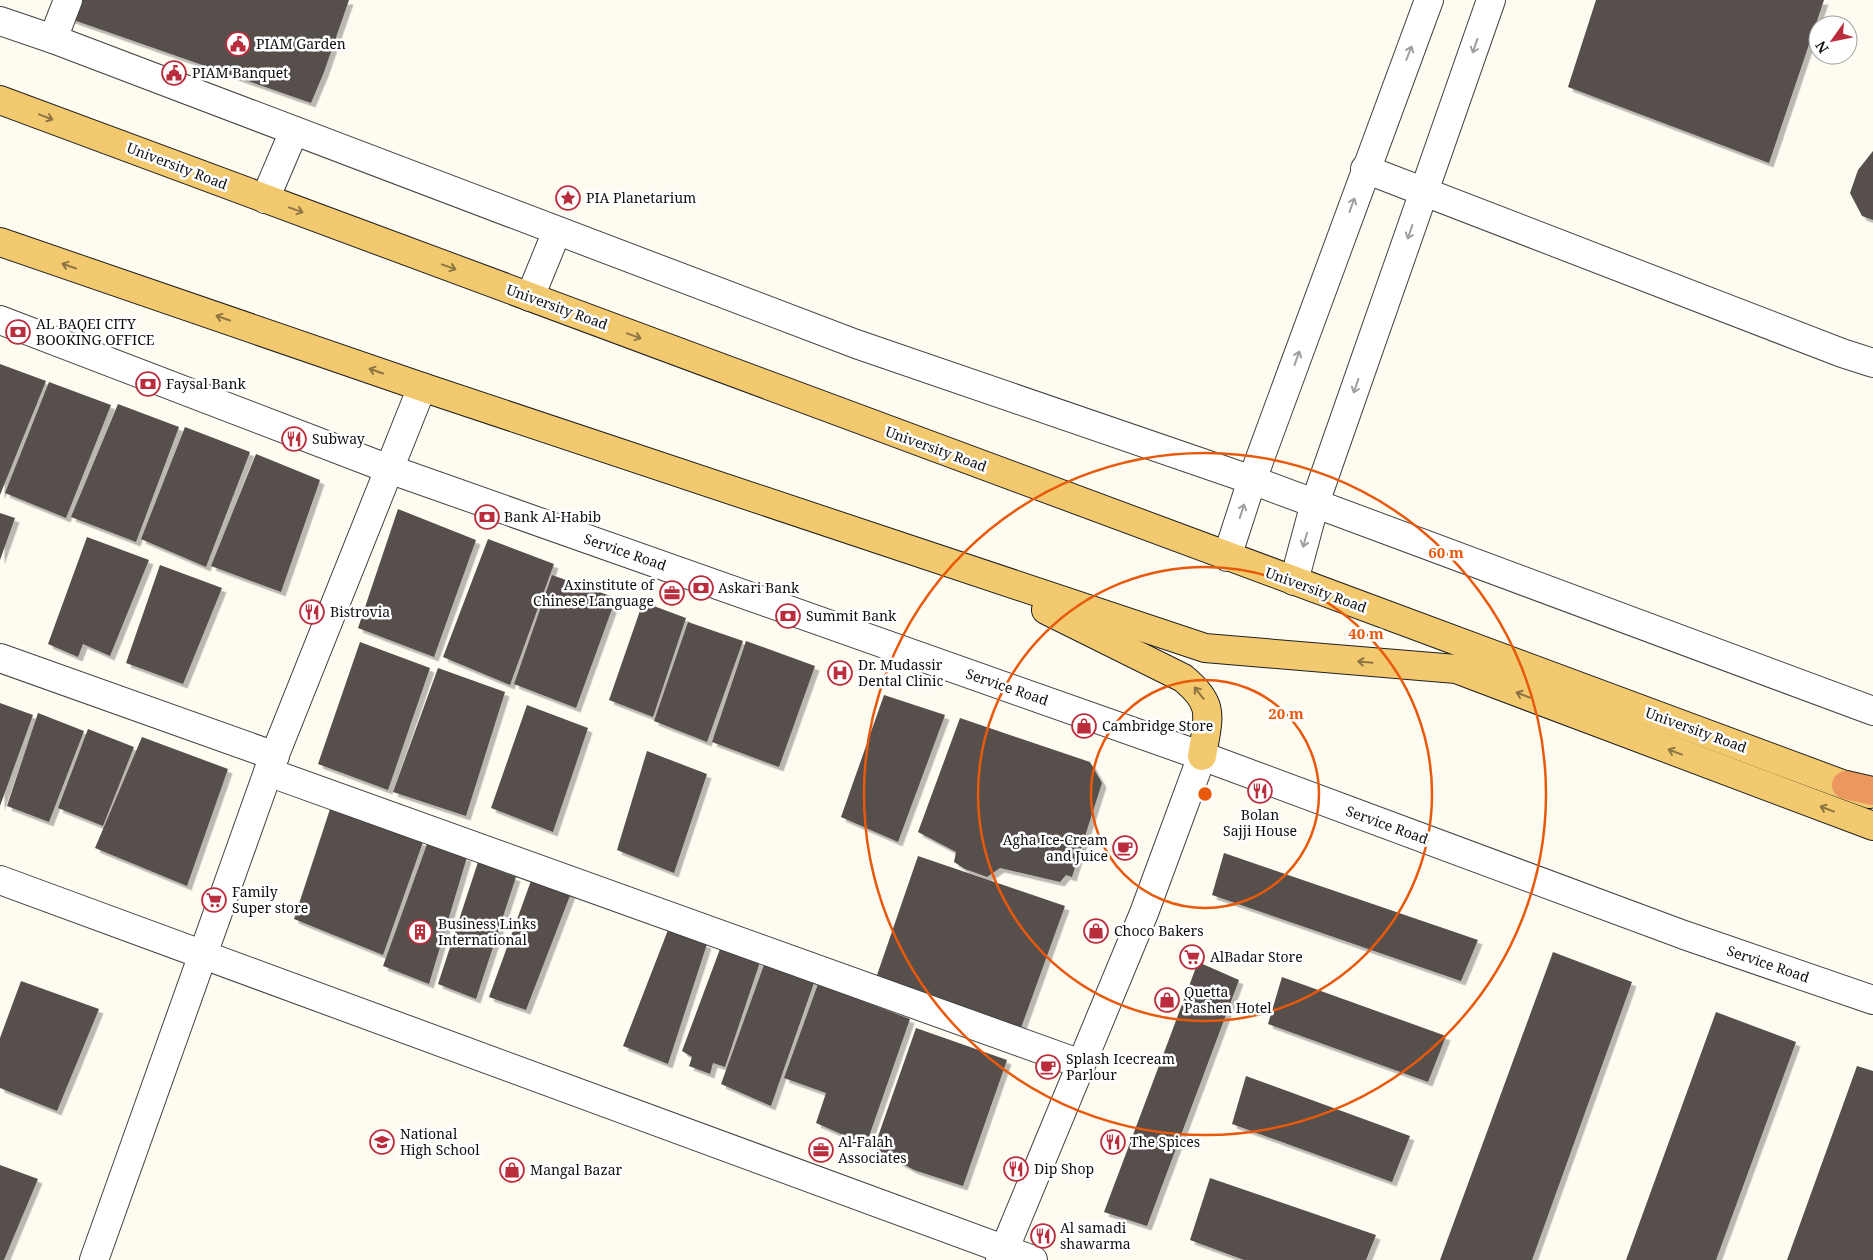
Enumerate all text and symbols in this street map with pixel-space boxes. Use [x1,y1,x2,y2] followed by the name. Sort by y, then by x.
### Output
[1808,15,1858,65] north arrow
[225,31,251,57] public building icon: PIAM Garden
[256,34,346,53] place label: PIAM Garden
[1470,38,1479,53] one-way arrow
[1811,38,1833,57] text: N
[1405,46,1414,61] one-way arrow
[161,60,187,86] public building icon: PIAM Banquet
[192,63,288,82] place label: PIAM Banquet
[38,112,53,122] one-way arrow
[124,138,231,194] street label: University Road
[555,185,581,211] place icon: PIA Planetarium
[586,188,696,207] place label: PIA Planetarium
[1348,198,1357,213] one-way arrow
[288,206,304,215] one-way arrow
[1404,224,1414,240] one-way arrow
[62,261,77,270] one-way arrow
[440,263,456,272] one-way arrow
[504,279,611,334] street label: University Road
[215,313,231,323] one-way arrow
[36,314,155,349] place label: AL BAQEI CITY BOOKING OFFICE
[5,319,31,345] bank icon: AL BAQEI CITY BOOKING OFFICE
[625,332,641,341] one-way arrow
[1293,351,1302,366] one-way arrow
[369,366,385,375] one-way arrow
[135,371,161,397] bank icon: Faysal Bank
[166,374,246,393] place label: Faysal Bank
[1351,378,1360,393] one-way arrow
[883,421,990,476] street label: University Road
[281,426,307,452] restaurant icon: Subway
[312,429,365,448] place label: Subway
[474,504,500,530] bank icon: Bank Al-Habib
[1238,504,1247,519] one-way arrow
[504,507,601,526] place label: Bank Al-Habib
[581,529,669,575] street label: Service Road
[1300,532,1309,548] one-way arrow
[1428,542,1464,562] text: 60 m
[1263,562,1370,617] street label: University Road
[533,575,656,610] place label: Axinstitute of Chinese Language
[688,575,714,601] bank icon: Askari Bank
[718,578,800,597] place label: Askari Bank
[659,580,685,606] office icon: Axinstitute of Chinese Language
[299,599,325,625] restaurant icon: Bistrovia
[330,602,390,621] place label: Bistrovia
[775,603,801,629] bank icon: Summit Bank
[806,606,897,625] place label: Summit Bank
[1348,623,1384,643] text: 40 m
[858,655,943,690] place label: Dr. Mudassir Dental Clinic
[1358,658,1374,667] one-way arrow
[827,660,853,686] hospital icon: Dr. Mudassir Dental Clinic
[963,664,1051,710] street label: Service Road
[1193,687,1204,700] one-way arrow
[1516,690,1531,699] one-way arrow
[1643,702,1750,757] street label: University Road
[1268,703,1304,723] text: 20 m
[1071,713,1097,739] shop icon: Cambridge Store
[1102,716,1213,735] place label: Cambridge Store
[1668,747,1683,756] one-way arrow
[1247,778,1273,804] restaurant icon: Bolan Sajji House
[1196,785,1214,803] centre of rings
[1343,801,1431,848] street label: Service Road
[1820,804,1836,813] one-way arrow
[1223,805,1297,840] place label: Bolan Sajji House
[1003,830,1108,865] place label: Agha Ice-Cream and Juice
[1112,835,1138,861] cafe icon: Agha Ice-Cream and Juice
[232,882,308,917] place label: Family Super store
[201,887,227,913] supermarket icon: Family Super store
[438,914,536,949] place label: Business Links International
[1083,918,1109,944] shop icon: Choco Bakers
[407,919,433,945] building icon: Business Links International
[1114,921,1204,940] place label: Choco Bakers
[1724,941,1812,987] street label: Service Road
[1179,944,1205,970] supermarket icon: AlBadar Store
[1210,947,1303,966] place label: AlBadar Store
[1184,982,1272,1017] place label: Quetta Pashen Hotel
[1154,987,1180,1013] shop icon: Quetta Pashen Hotel
[1066,1049,1175,1084] place label: Splash Icecream Parlour
[1035,1054,1061,1080] cafe icon: Splash Icecream Parlour
[400,1124,480,1159] place label: National High School
[369,1129,395,1155] school or university icon: National High School
[1100,1129,1126,1155] restaurant icon: The Spices
[838,1132,907,1167] place label: Al-Falah Associates
[1130,1132,1200,1151] place label: The Spices
[808,1137,834,1163] office icon: Al-Falah Associates
[1003,1156,1029,1182] restaurant icon: Dip Shop
[499,1157,525,1183] shop icon: Mangal Bazar
[1034,1159,1094,1178] place label: Dip Shop
[530,1160,623,1179] place label: Mangal Bazar
[1060,1218,1131,1253] place label: Al samadi shawarma
[1030,1223,1056,1249] restaurant icon: Al samadi shawarma

